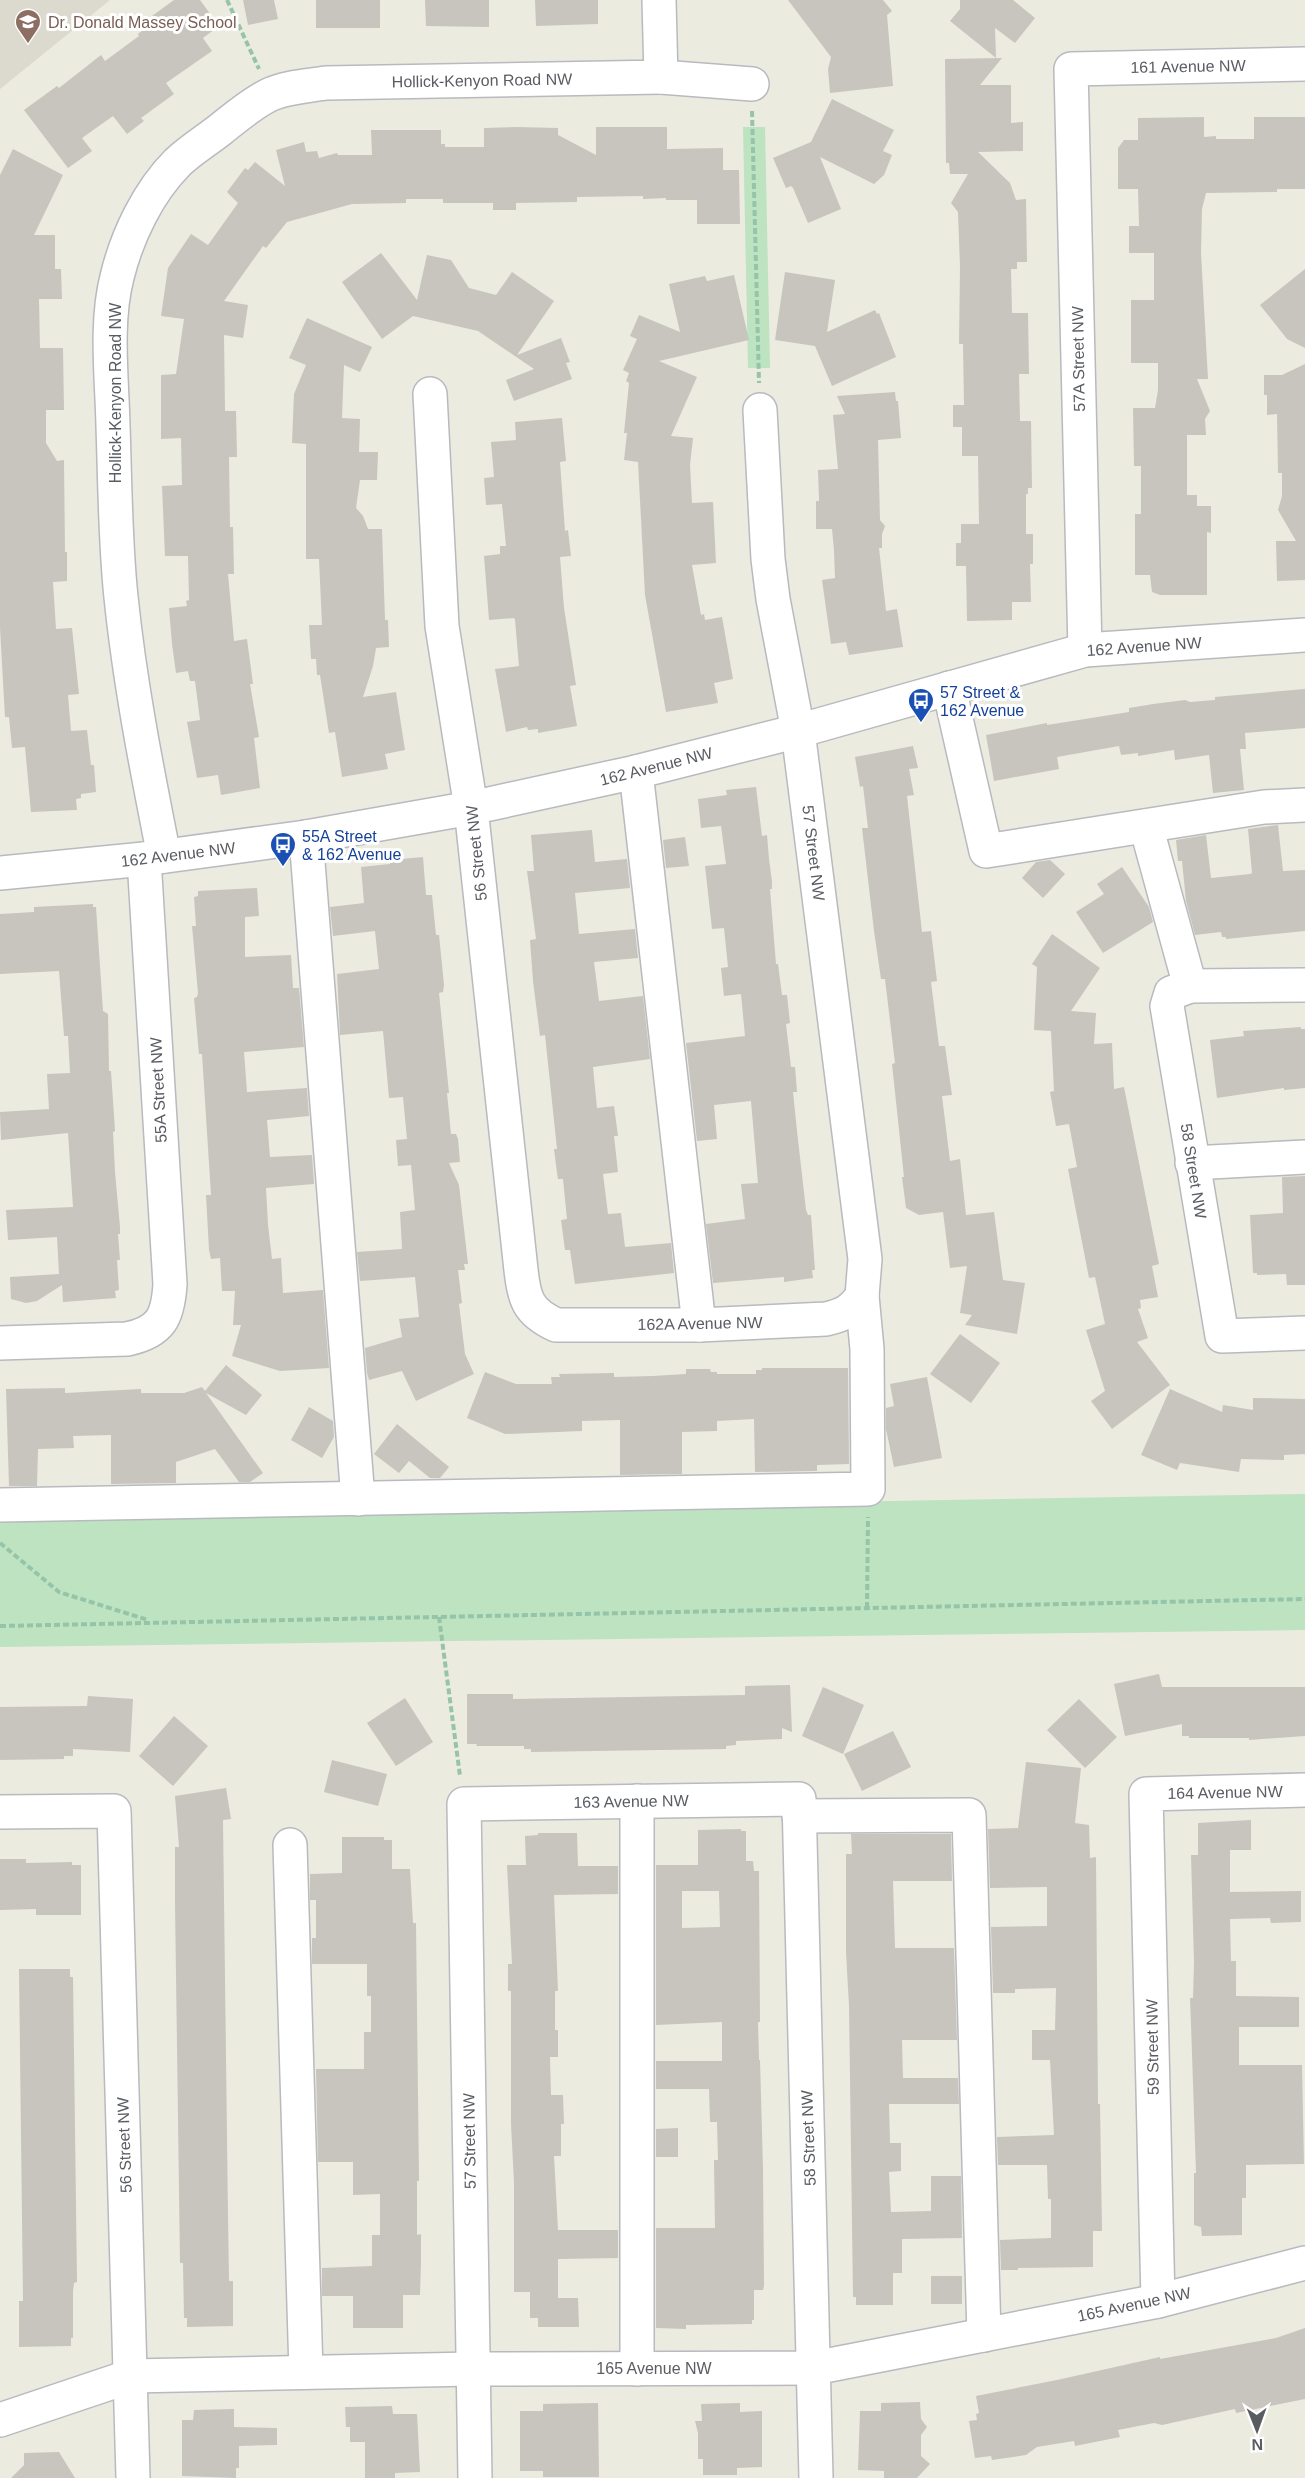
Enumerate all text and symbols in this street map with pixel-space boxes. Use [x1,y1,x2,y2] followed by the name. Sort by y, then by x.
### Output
[13,7,43,45] school or university icon: Dr. Donald Massey School
[48,14,237,31] place label: Dr. Donald Massey School
[1130,57,1247,76] street label: 161 Avenue NW
[392,70,573,91] street label: Hollick-Kenyon Road NW
[107,302,124,483] street label: Hollick-Kenyon Road NW
[1069,305,1088,412] street label: 57A Street NW
[1086,634,1203,659] street label: 162 Avenue NW
[940,684,1024,719] place label: 57 Street & 162 Avenue
[906,686,936,724] bus stop icon: 57 Street & 162 Avenue
[598,744,715,789] street label: 162 Avenue NW
[463,803,490,902] street label: 56 Street NW
[799,804,828,903] street label: 57 Street NW
[302,828,401,863] place label: 55A Street & 162 Avenue
[268,830,298,868] bus stop icon: 55A Street & 162 Avenue
[120,839,237,870] street label: 162 Avenue NW
[147,1036,170,1143] street label: 55A Street NW
[1178,1122,1210,1221] street label: 58 Street NW
[637,1314,764,1333] street label: 162A Avenue NW
[1167,1783,1284,1802] street label: 164 Avenue NW
[573,1792,690,1811] street label: 163 Avenue NW
[1143,1998,1162,2095] street label: 59 Street NW
[798,2089,819,2186] street label: 58 Street NW
[460,2092,479,2189] street label: 57 Street NW
[114,2096,135,2193] street label: 56 Street NW
[1076,2284,1193,2325] street label: 165 Avenue NW
[596,2360,713,2377] street label: 165 Avenue NW
[1227,2400,1287,2460] north arrow
[1251,2436,1263,2453] text: N

